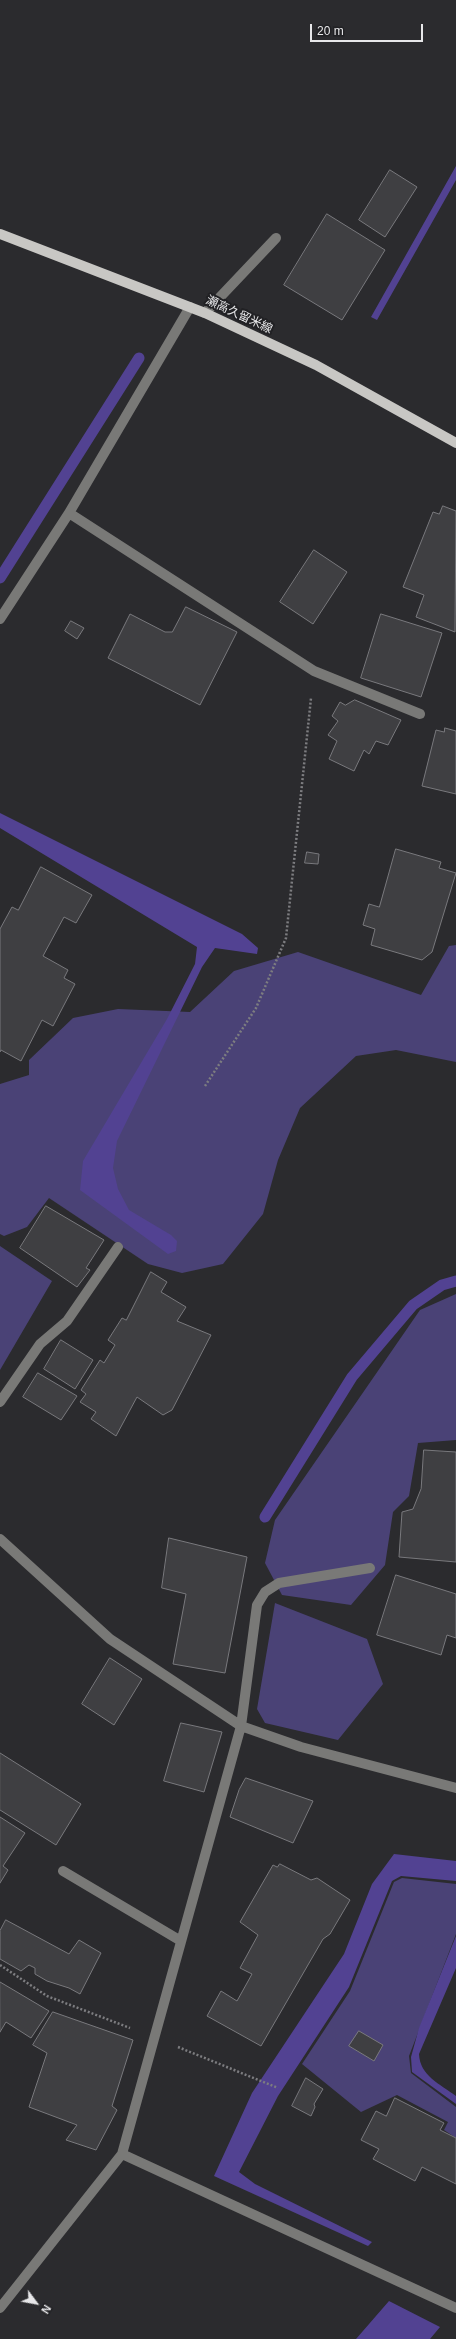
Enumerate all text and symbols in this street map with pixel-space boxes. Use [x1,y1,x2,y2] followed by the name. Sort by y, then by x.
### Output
[312,16,425,42] scale bar
[317,24,344,38] text: 20 m
[203,293,275,337] street label: 瀬高久留米線
[16,2283,56,2323] north arrow
[39,2303,53,2316] text: N

